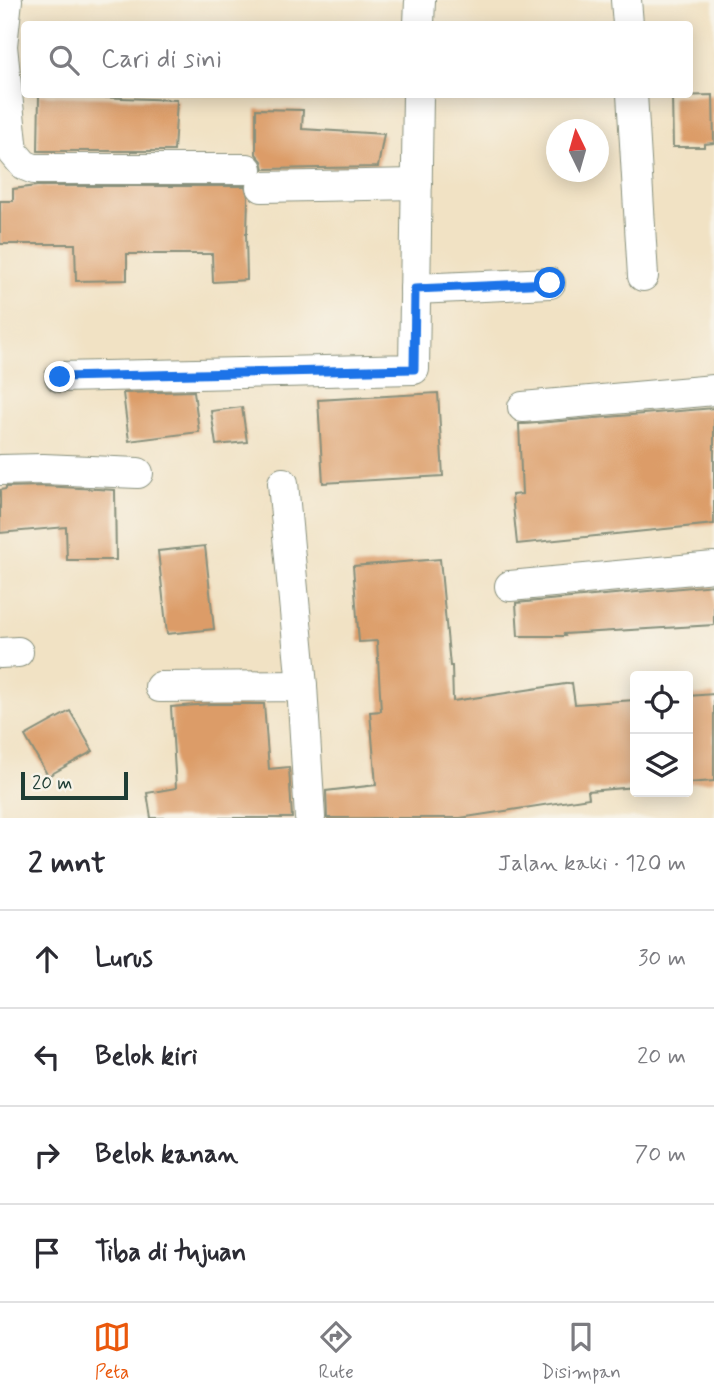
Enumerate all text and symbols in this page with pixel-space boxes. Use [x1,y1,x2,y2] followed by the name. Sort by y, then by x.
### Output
[21,21,693,98] search box
[45,41,83,79] icon: search
[101,43,222,77] text: Cari di sini
[546,119,609,182] north arrow
[534,267,565,298] route start
[44,361,75,392] route end
[630,671,693,797] map controls
[630,671,693,734] button: locate
[630,734,693,797] button: layers
[21,769,128,801] scale bar
[32,771,72,796] text: 20 m
[28,844,105,883] text: 2 mnt
[498,849,686,879] text: Jalan kaki · 120 m
[28,940,66,978] icon: ahead
[95,942,153,976] text: Lurus
[638,944,686,974] text: 30 m
[28,1038,66,1076] icon: left
[95,1040,197,1074] text: Belok kiri
[637,1042,686,1072] text: 20 m
[28,1136,66,1174] icon: right
[95,1138,238,1172] text: Belok kanan
[634,1140,686,1170] text: 70 m
[28,1234,66,1272] icon: arrive
[95,1236,246,1270] text: Tiba di tujuan
[93,1318,131,1385] tab: Peta
[317,1318,355,1385] tab: Rute
[541,1318,621,1385] tab: Disimpan

